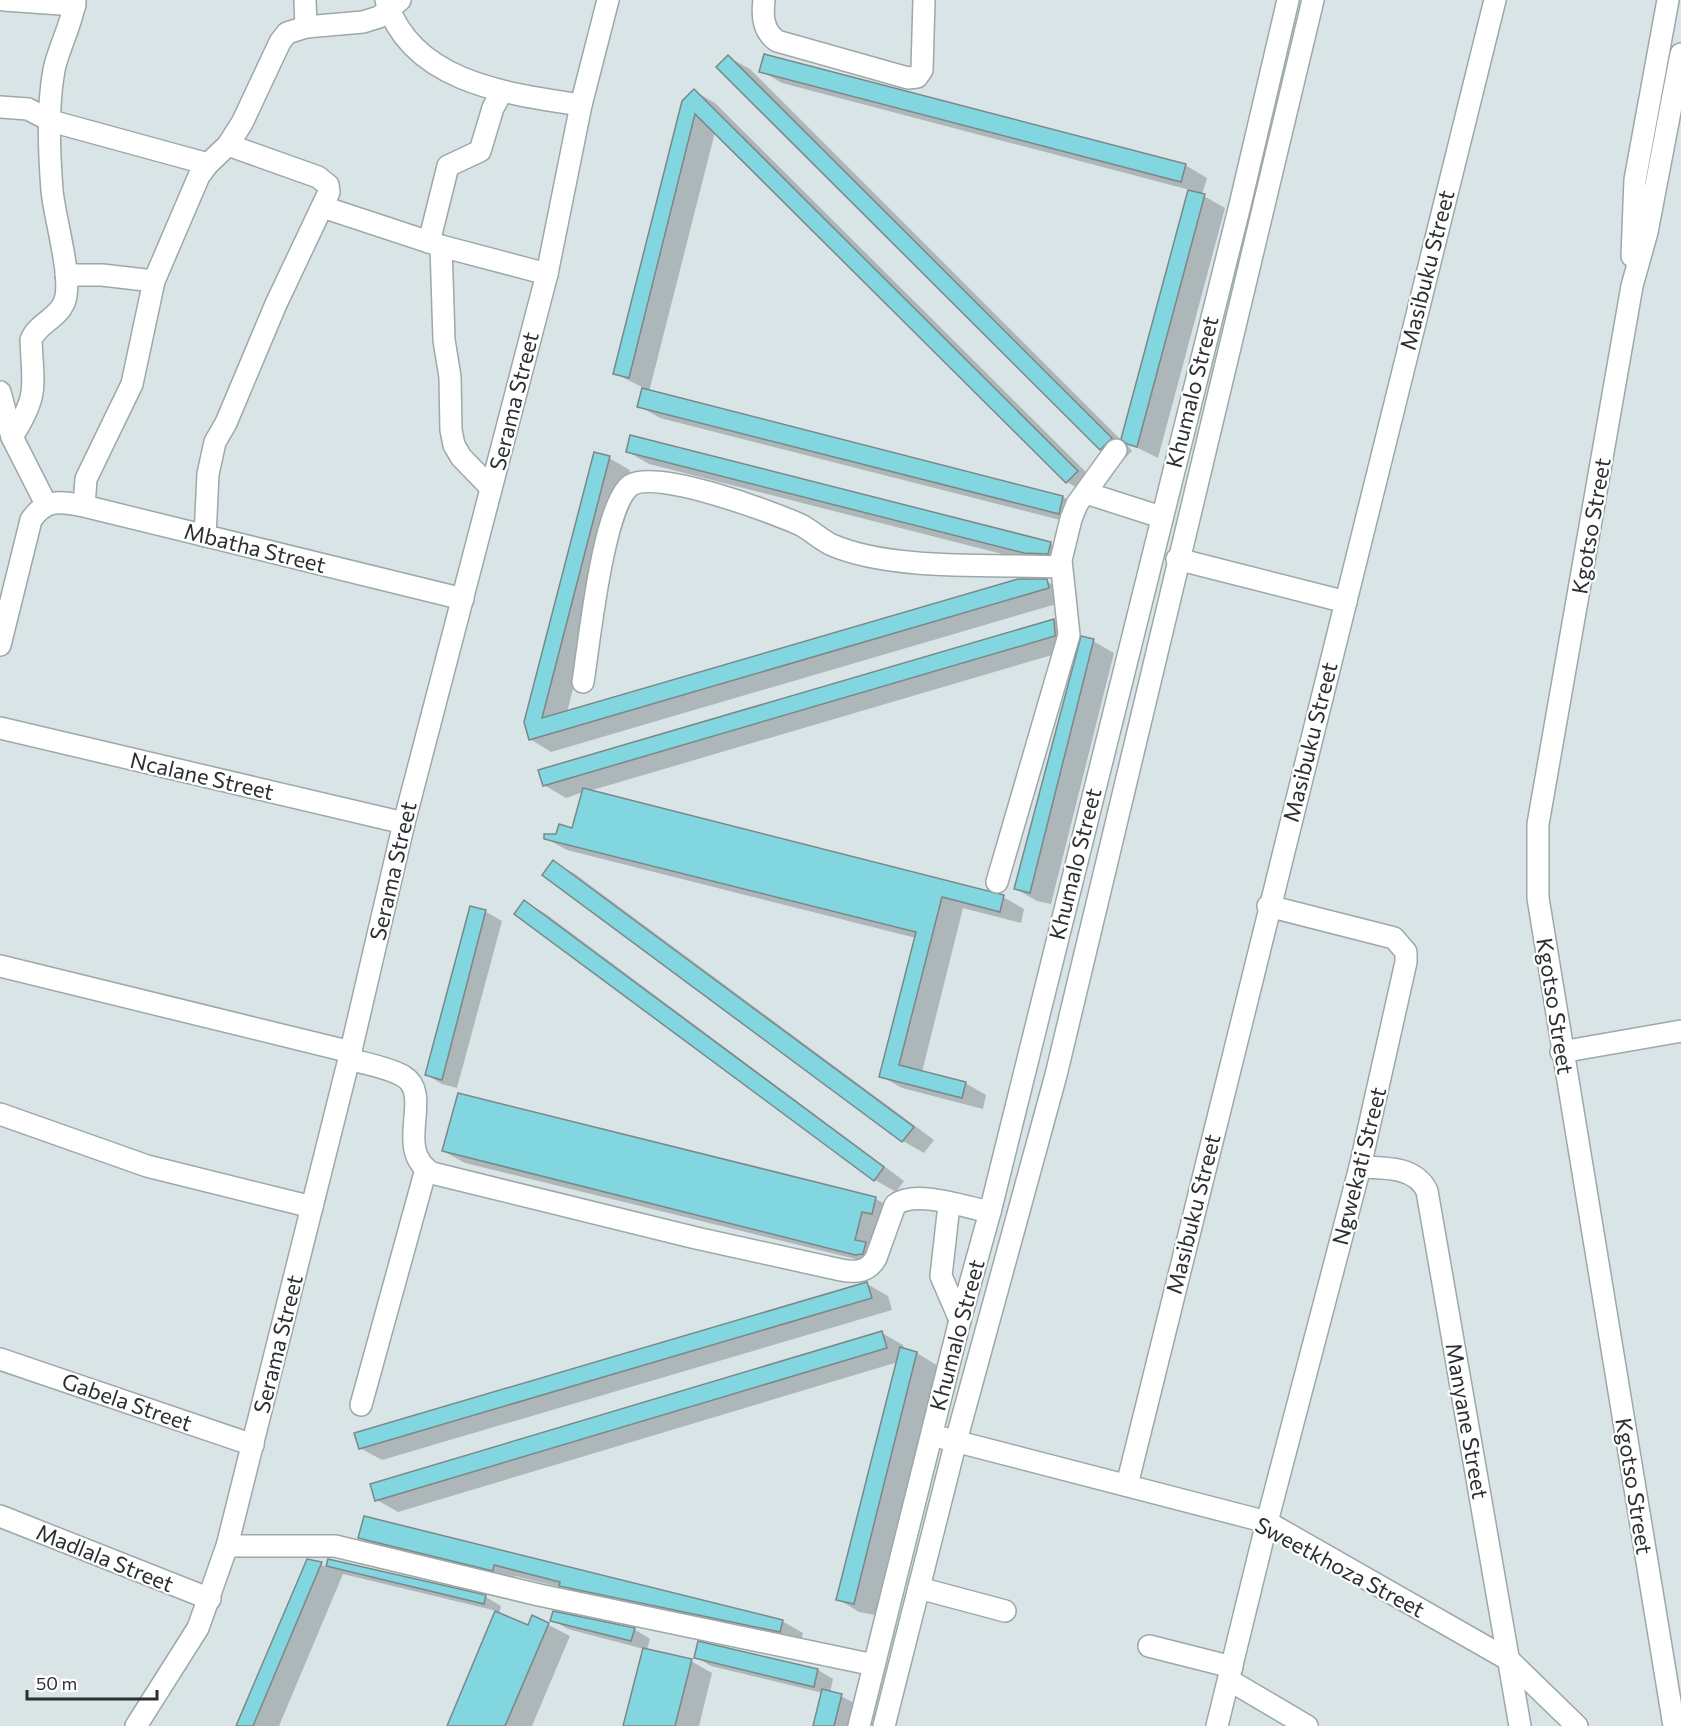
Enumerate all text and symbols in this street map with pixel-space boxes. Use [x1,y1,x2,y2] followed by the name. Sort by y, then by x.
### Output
[1394,187,1459,353] street label: Masibuku Street
[1160,313,1223,471] street label: Khumalo Street
[483,329,544,473] street label: Serama Street
[1565,456,1616,596] street label: Kgotso Street
[181,517,329,578] street label: Mbatha Street
[1277,659,1342,825] street label: Masibuku Street
[128,746,277,805] street label: Ncalane Street
[1043,785,1106,943] street label: Khumalo Street
[363,799,422,943] street label: Serama Street
[1531,936,1580,1076] street label: Kgotso Street
[1326,1084,1391,1248] street label: Ngwekati Street
[1160,1131,1225,1297] street label: Masibuku Street
[923,1256,990,1413] street label: Khumalo Street
[247,1272,308,1416] street label: Serama Street
[1440,1341,1495,1501] street label: Manyane Street
[59,1367,196,1436] street label: Gabela Street
[1610,1416,1659,1556] street label: Kgotso Street
[1251,1510,1430,1623] street label: Sweetkhoza Street
[33,1518,178,1597] street label: Madlala Street
[27,1663,158,1701] scale bar
[36,1672,77,1694] text: 50 m

